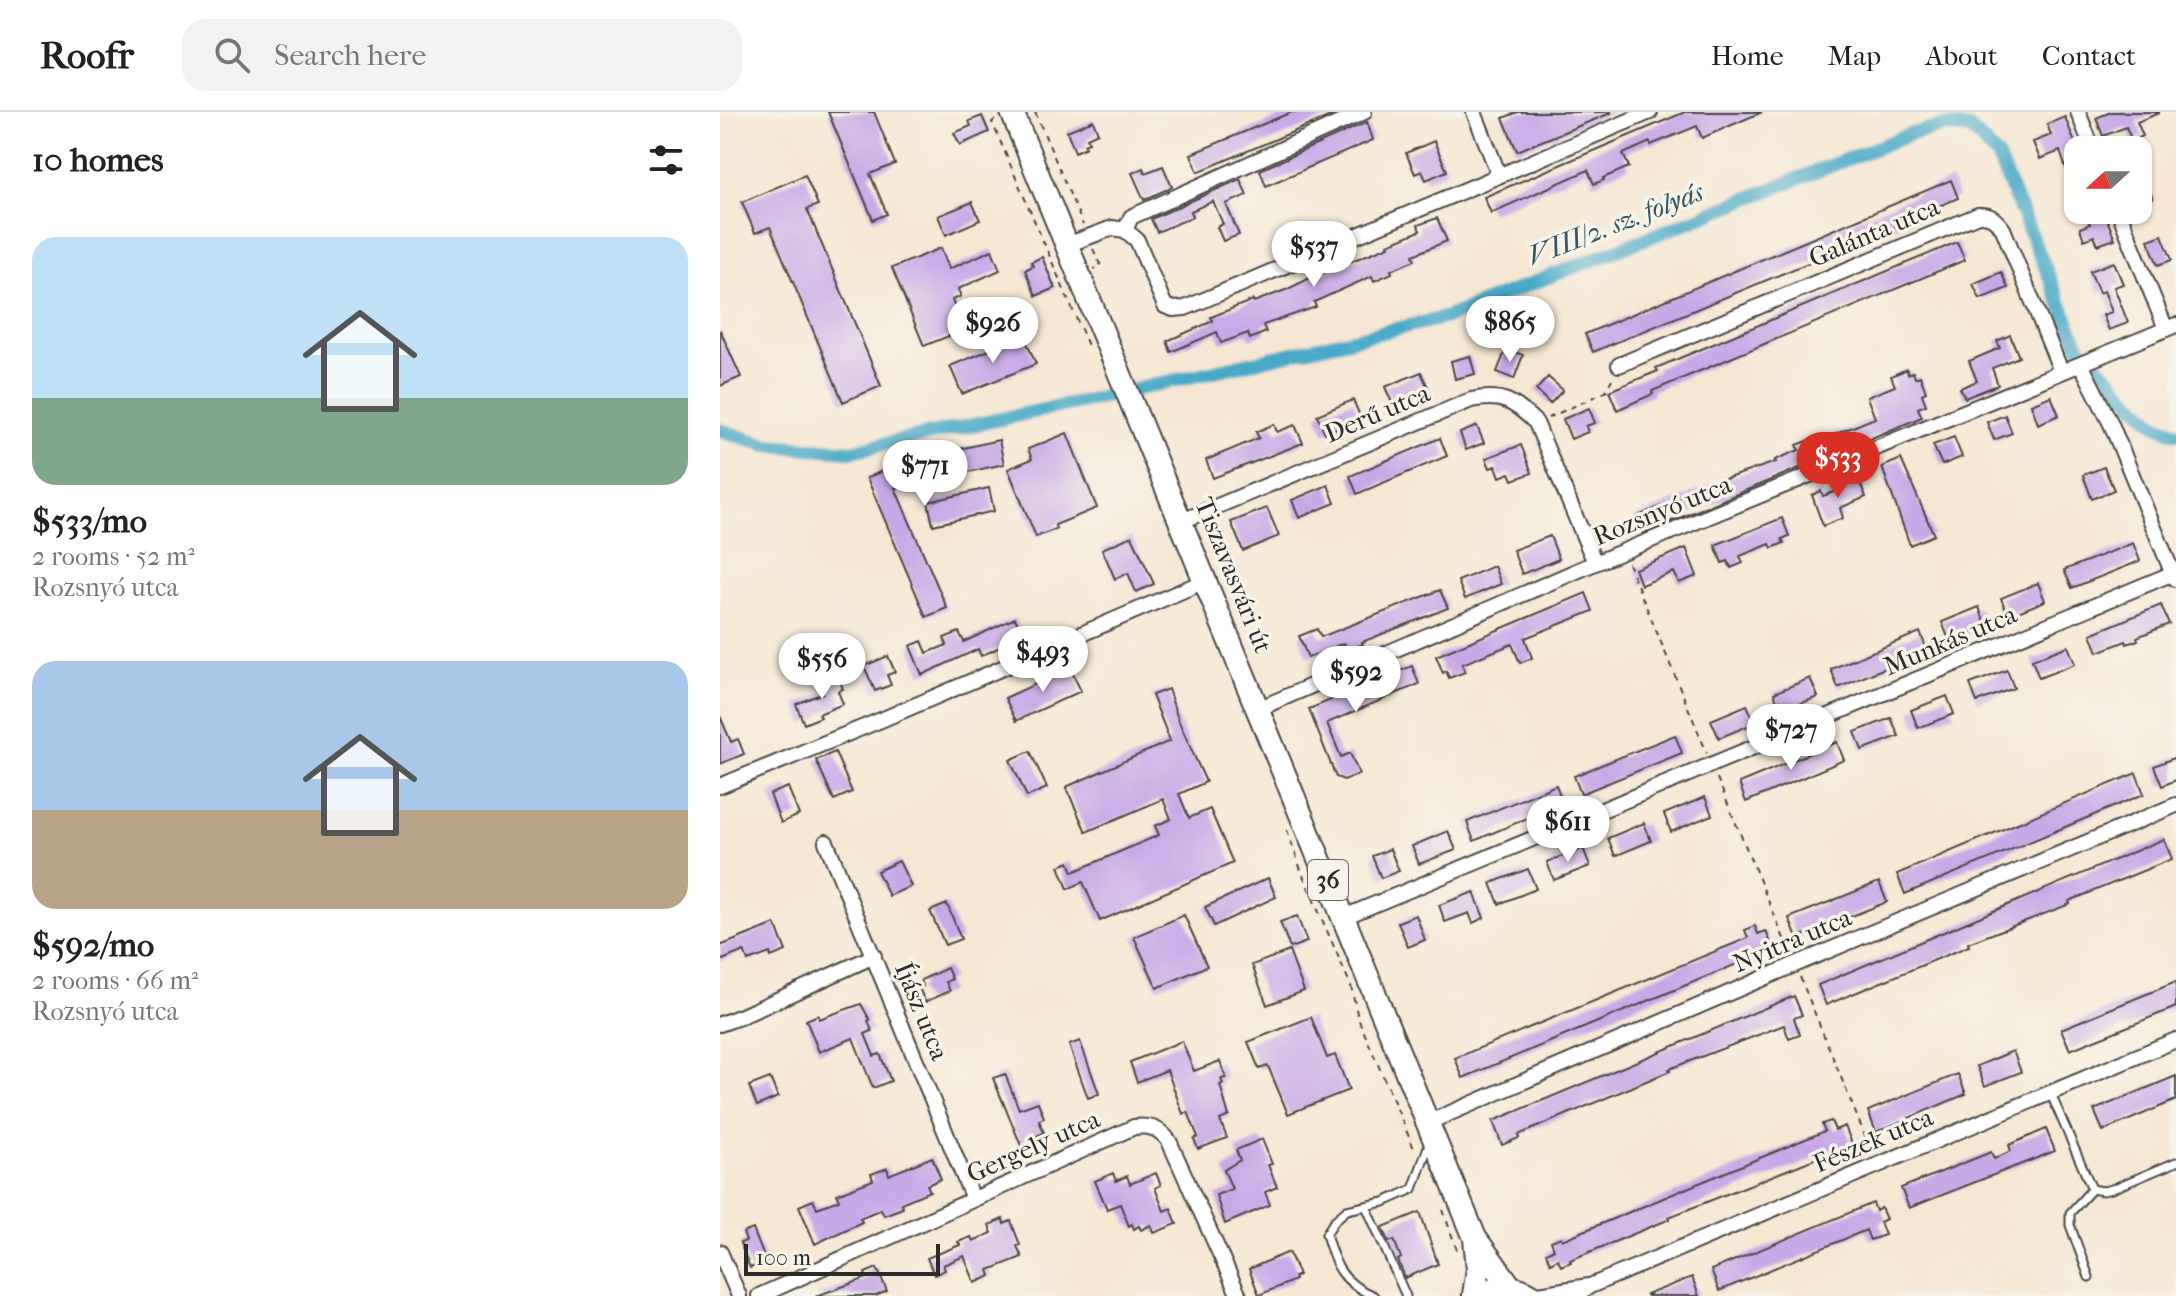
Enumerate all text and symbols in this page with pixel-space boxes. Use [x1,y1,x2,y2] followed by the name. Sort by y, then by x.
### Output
[182,19,742,91] search box
[40,33,134,78] text: Roofr
[210,33,254,77] icon: search
[274,38,426,73] text: Search here
[1711,39,1784,72] text: Home
[1828,39,1881,72] text: Map
[1925,39,1998,72] text: About
[2042,39,2136,72] text: Contact
[2064,136,2152,224] north arrow
[2064,136,2152,224] map controls
[644,138,688,182] icon: filters
[32,140,163,180] text: 10 homes
[1523,174,1709,272] water label: VIII/2. sz. folyás
[1804,191,1945,274] street label: Galánta utca
[1267,221,1361,289] pin: $537
[1290,231,1338,262] text: $537
[288,289,432,433] icon: home
[1463,296,1557,364] pin: $865
[946,297,1040,365] pin: $926
[1484,306,1536,337] text: $865
[965,307,1021,338] text: $926
[1320,377,1435,450] street label: Derű utca
[1791,432,1885,500] pin: $533
[878,440,972,508] pin: $771
[1815,442,1861,473] text: $533
[901,450,949,481] text: $771
[1588,468,1737,552] street label: Rozsnyó utca
[1188,493,1279,658] street label: Tiszavasvári út
[32,501,147,541] text: $533/mo
[32,541,195,572] text: 2 rooms · 52 m²
[32,572,178,603] text: Rozsnyó utca
[1879,598,2022,682] street label: Munkás utca
[996,626,1090,694] pin: $493
[775,633,869,701] pin: $556
[1016,636,1070,667] text: $493
[797,643,847,674] text: $556
[1309,646,1403,714] pin: $592
[1330,656,1382,687] text: $592
[1744,704,1838,772] pin: $727
[288,713,432,857] icon: home
[1765,714,1817,745] text: $727
[1521,796,1615,864] pin: $611
[1545,806,1591,837] text: $611
[1308,860,1348,900] road number: 36
[1728,901,1857,979] street label: Nyitra utca
[32,925,154,965] text: $592/mo
[888,957,956,1066] street label: Íjász utca
[32,965,198,996] text: 2 rooms · 66 m²
[32,996,178,1027] text: Rozsnyó utca
[1809,1101,1939,1180] street label: Fészek utca
[962,1103,1105,1190] street label: Gergely utca
[744,1240,940,1276] scale bar
[756,1245,811,1271] text: 100 m

